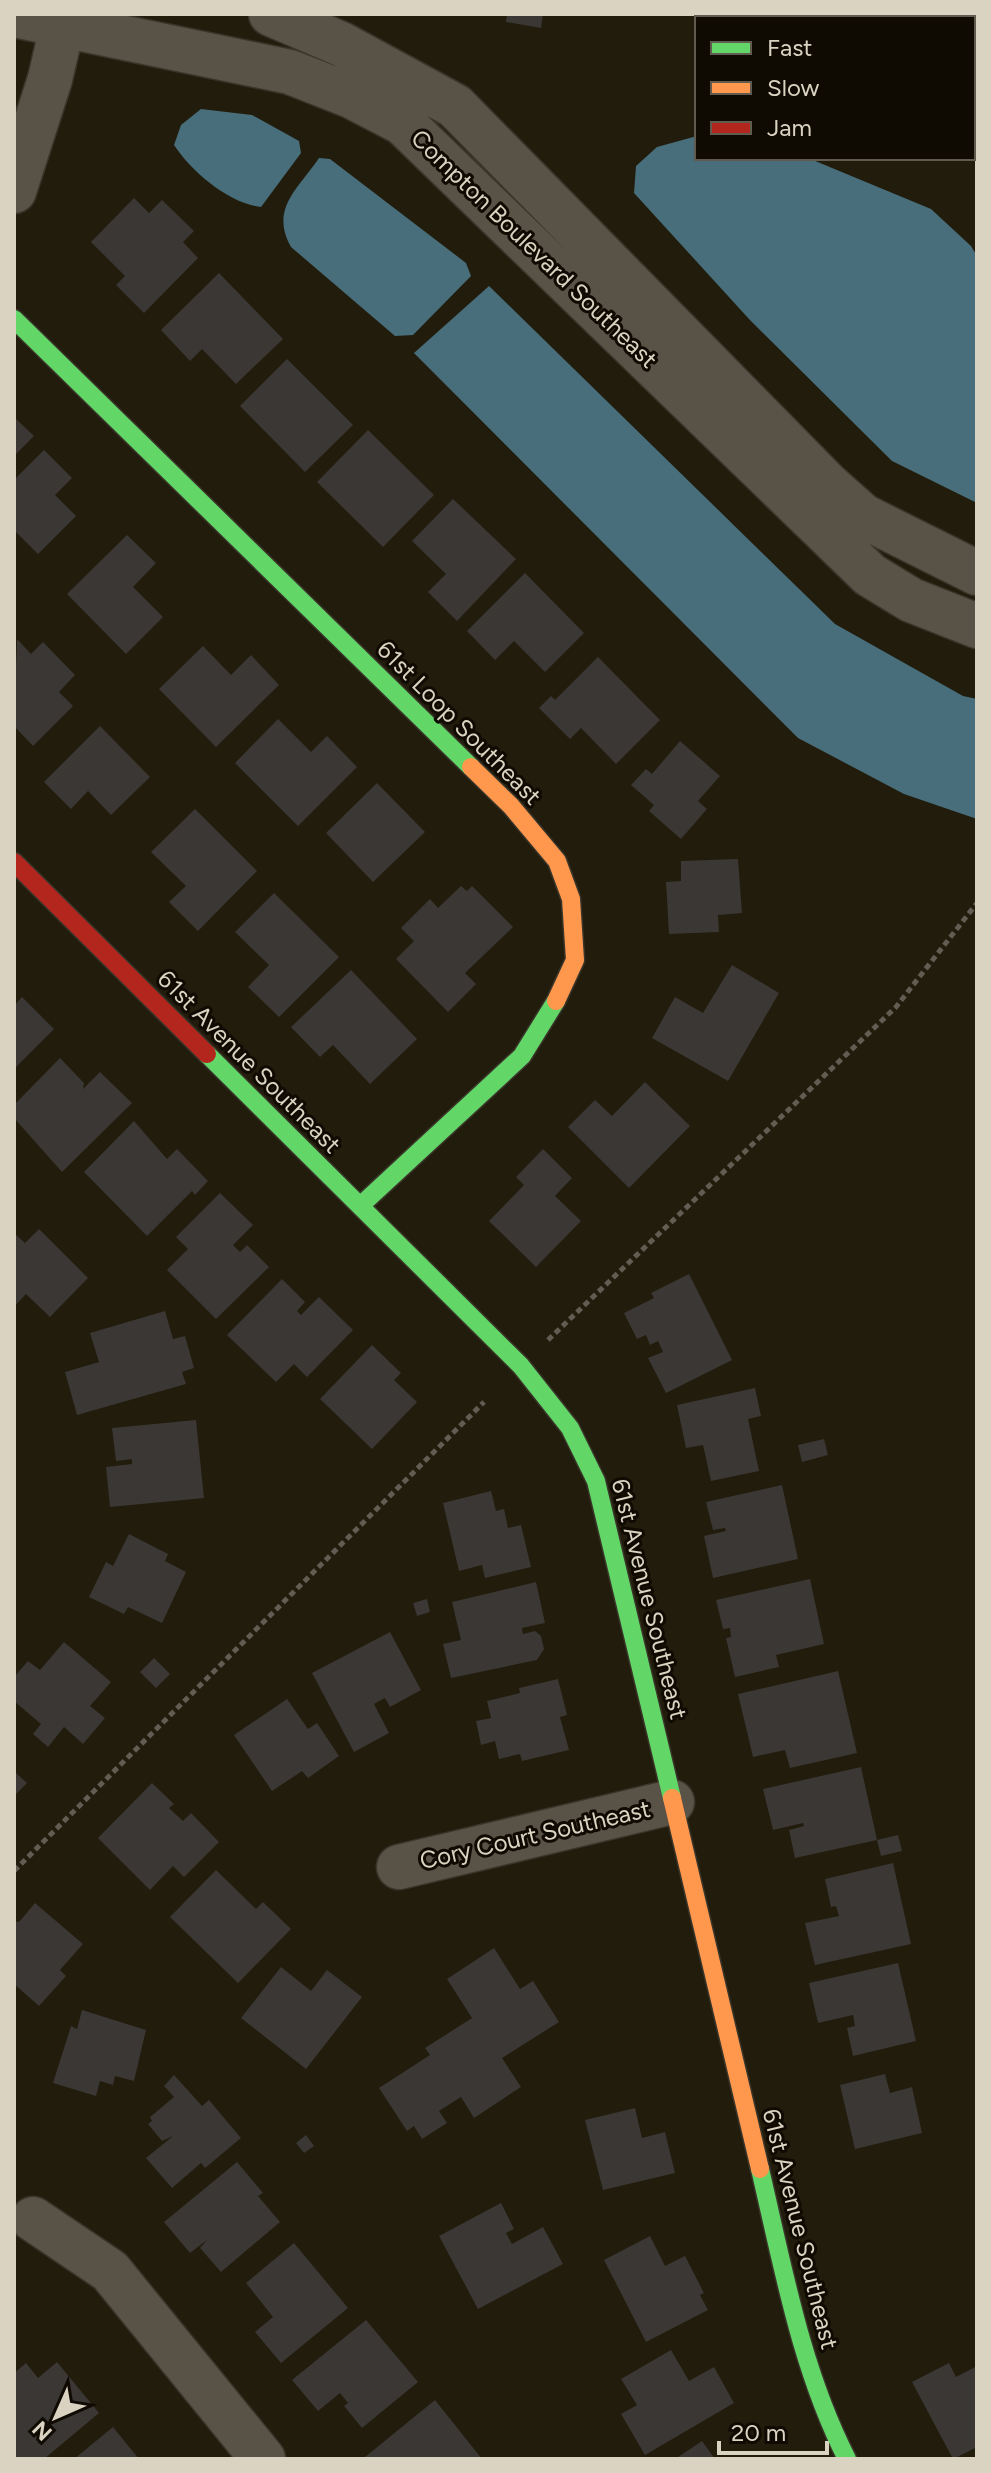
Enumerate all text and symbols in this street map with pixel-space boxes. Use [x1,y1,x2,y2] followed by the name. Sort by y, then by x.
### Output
[695,16,975,160] legend
[767,33,812,62] text: Fast
[767,73,820,102] text: Slow
[767,113,812,142] text: Jam
[405,123,663,374] street label: Compton Boulevard Southeast
[371,635,547,811] street label: 61st Loop Southeast
[152,964,347,1159] street label: 61st Avenue Southeast
[606,1476,693,1722] street label: 61st Avenue Southeast
[417,1794,653,1875] street label: Cory Court Southeast
[757,2106,844,2352] street label: 61st Avenue Southeast
[16,2377,96,2457] north arrow
[719,2405,827,2455] scale bar
[27,2415,58,2446] text: N
[731,2418,786,2447] text: 20 m

